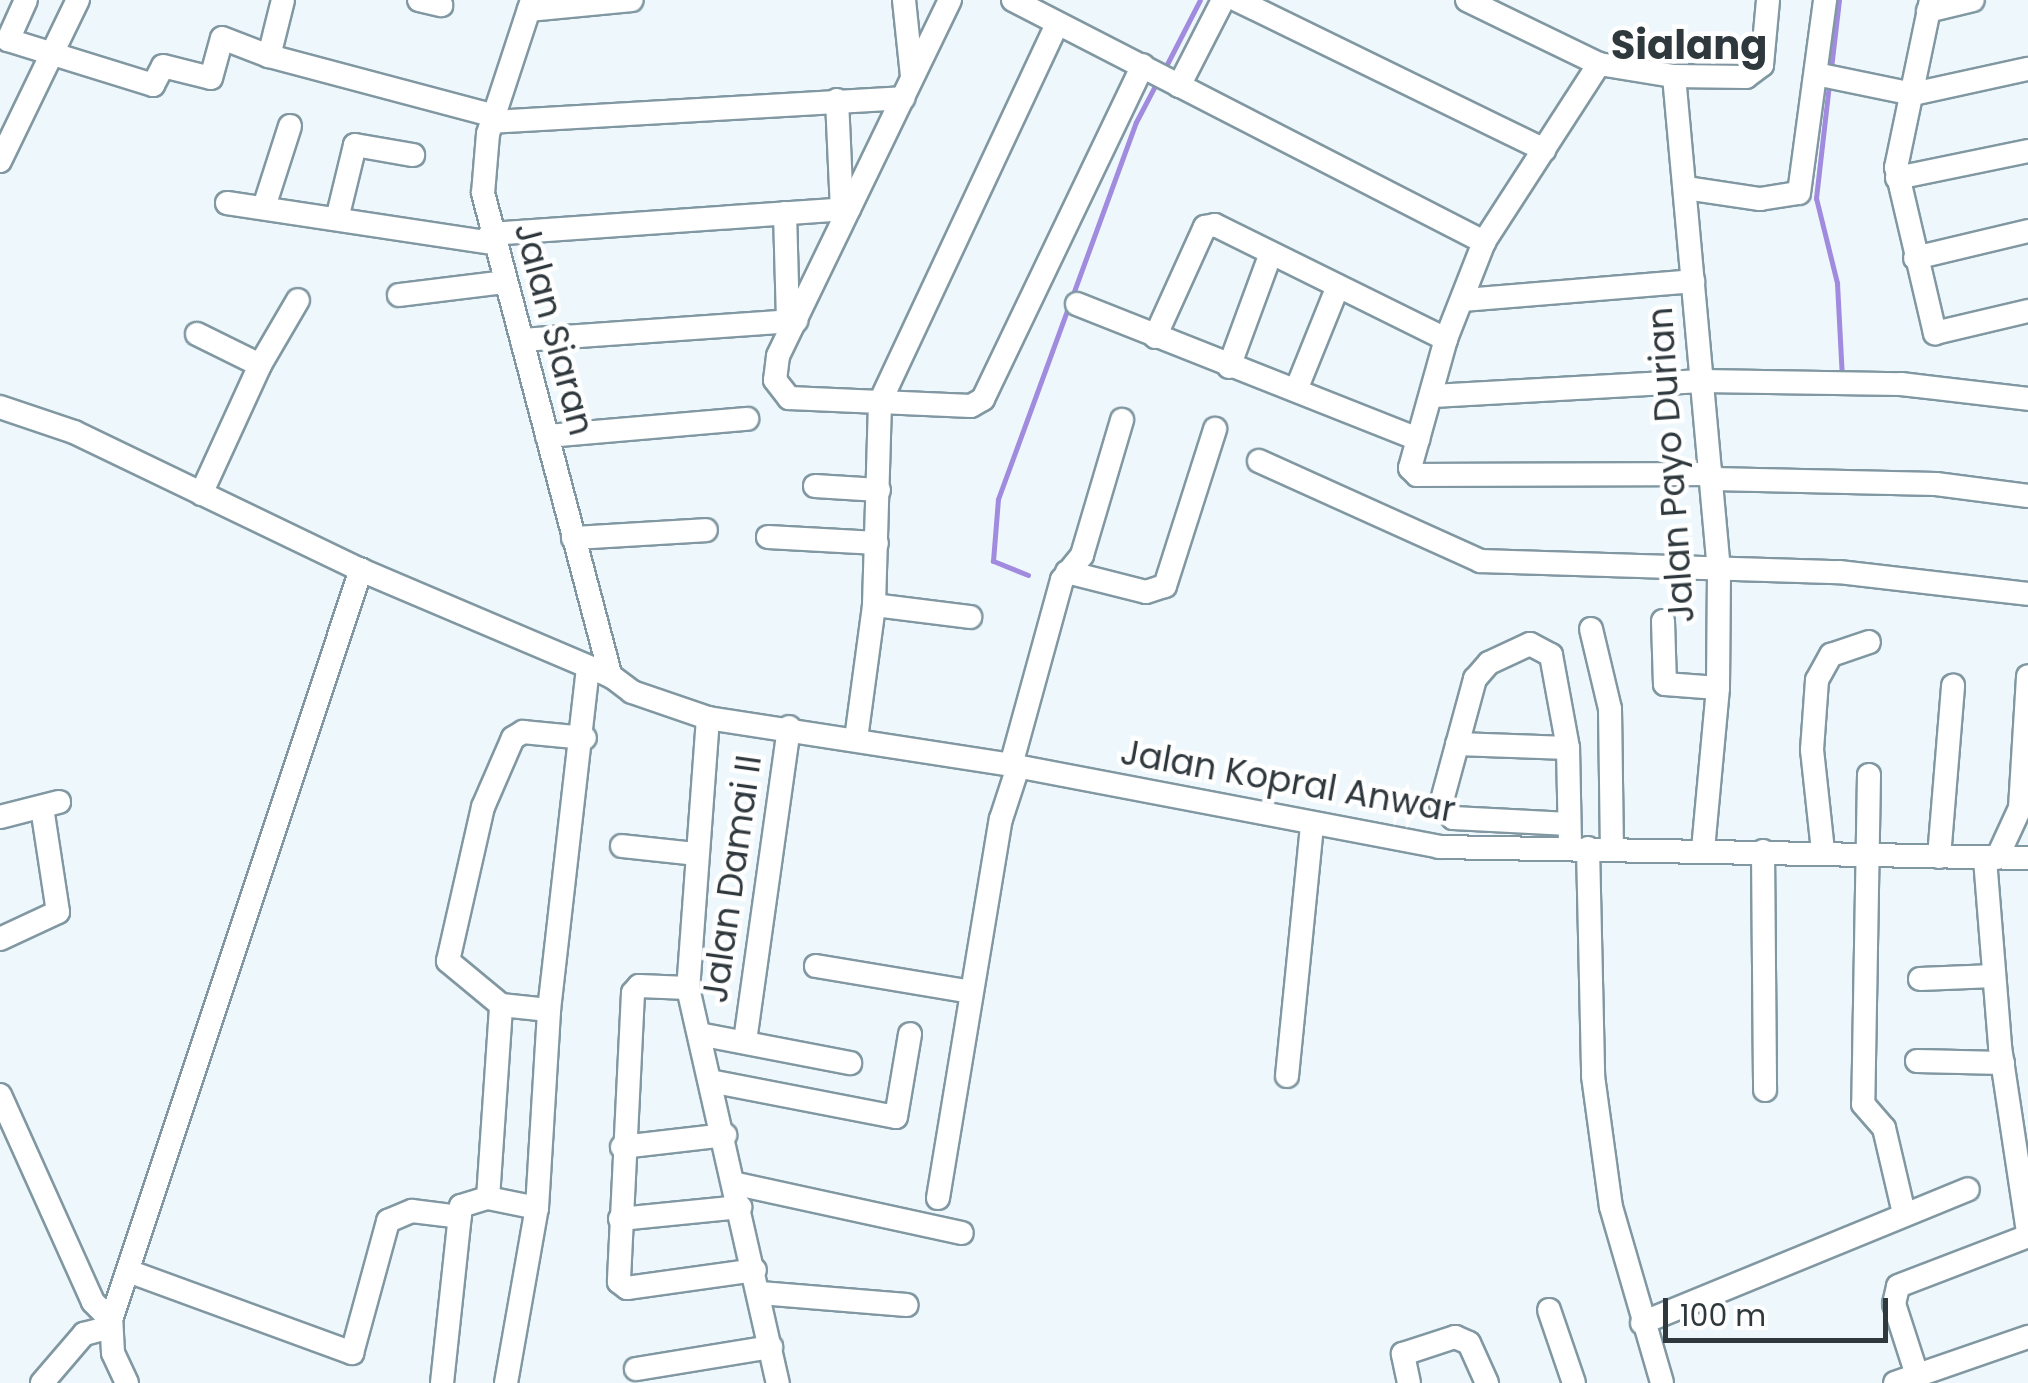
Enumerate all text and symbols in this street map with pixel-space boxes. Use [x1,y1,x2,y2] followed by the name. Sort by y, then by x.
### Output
[1611,21,1767,69] district label: Sialang
[505,218,603,440] street label: Jalan Siaran
[1639,306,1703,624] street label: Jalan Payo Durian
[1117,731,1459,831] street label: Jalan Kopral Anwar
[694,753,770,1005] street label: Jalan Damai II
[1668,1278,1893,1340] scale bar
[1680,1294,1766,1337] text: 100 m

